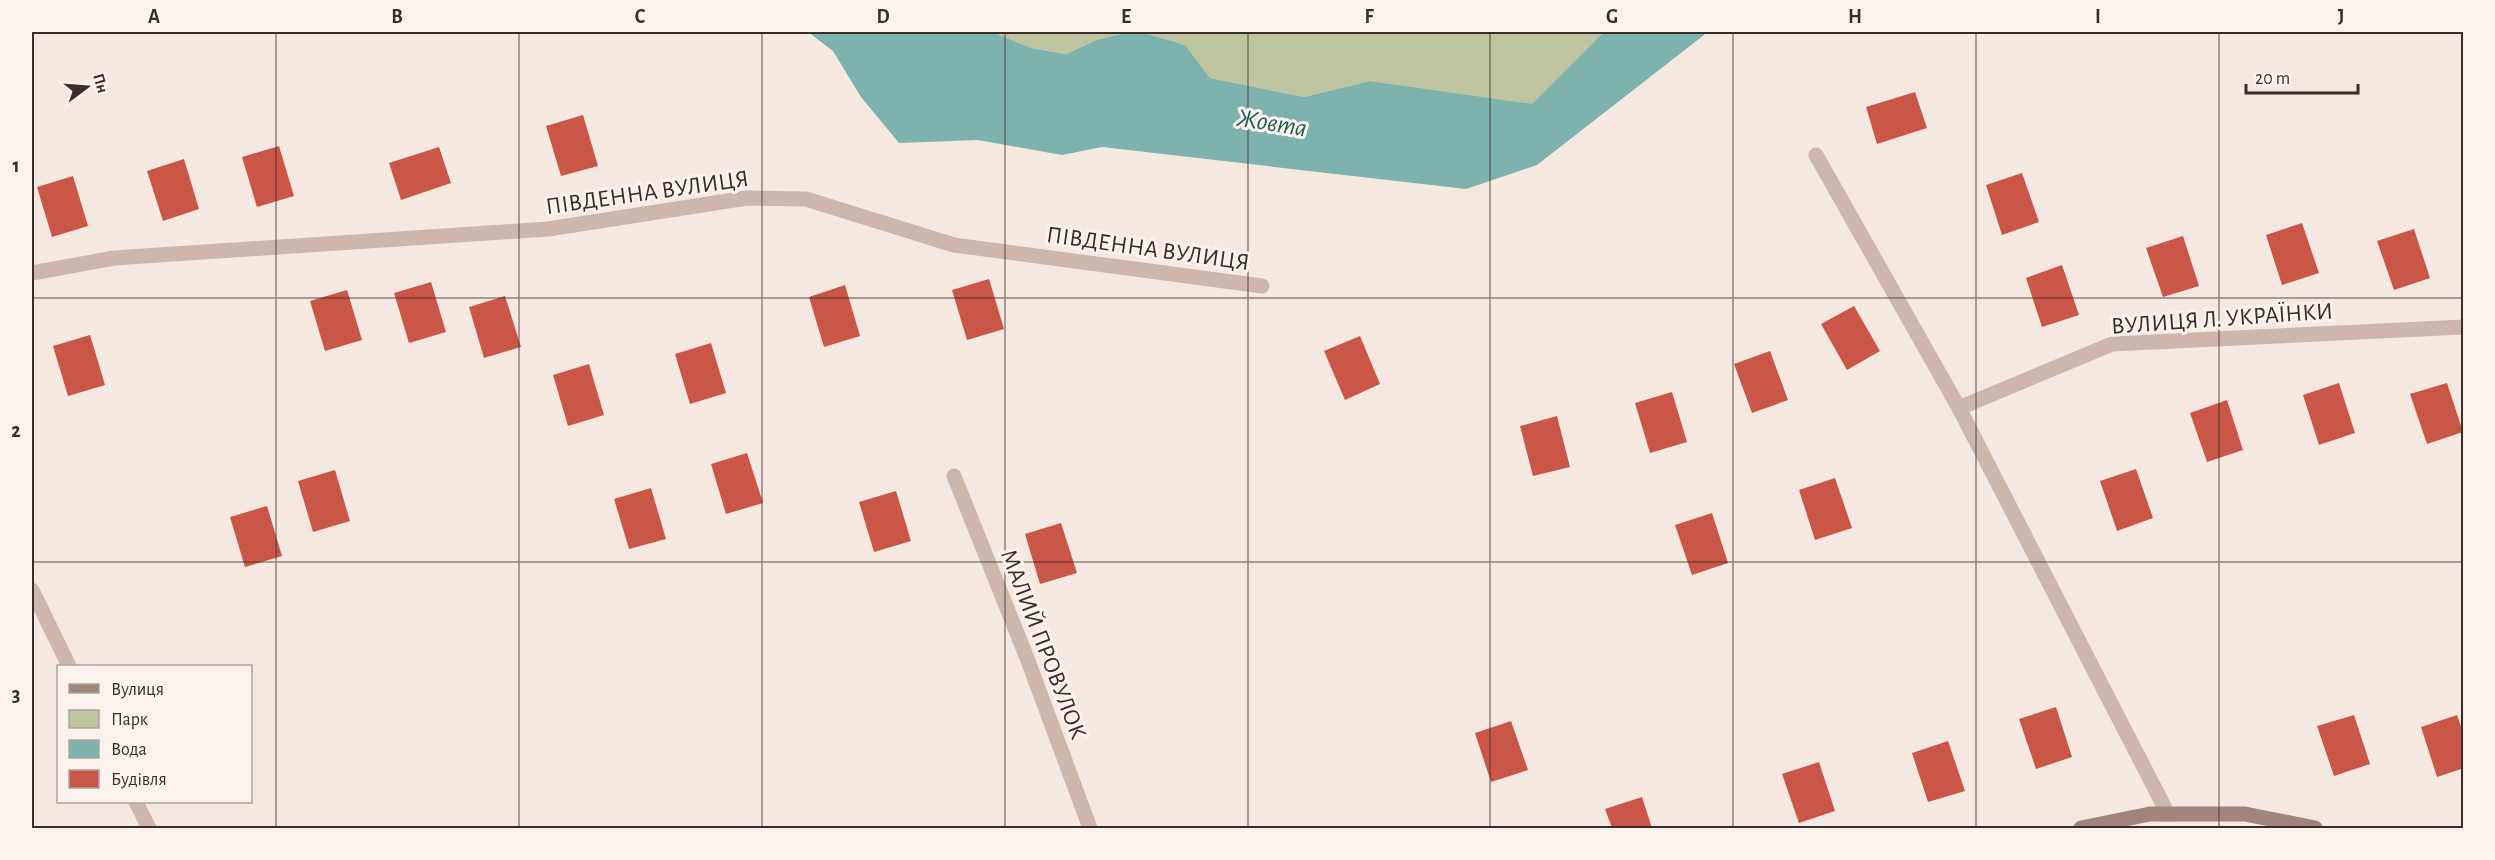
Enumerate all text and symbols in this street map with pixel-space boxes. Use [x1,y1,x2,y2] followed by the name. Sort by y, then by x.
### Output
[148,7,160,27] text: A
[391,7,403,27] text: B
[635,7,646,27] text: C
[876,7,890,27] text: D
[1121,7,1131,27] text: E
[1364,7,1374,27] text: F
[1606,7,1618,27] text: G
[1848,7,1862,27] text: H
[2095,7,2101,27] text: I
[2338,7,2344,27] text: J
[57,57,117,117] north arrow
[2246,57,2358,95] scale bar
[2255,70,2290,88] text: 20 m
[90,72,111,95] text: Пн
[1235,105,1309,141] water label: Жовта
[12,156,20,176] text: 1
[544,167,750,219] street label: ПІВДЕННА ВУЛИЦЯ
[1045,223,1251,275] street label: ПІВДЕННА ВУЛИЦЯ
[2110,298,2334,339] street label: ВУЛИЦЯ Л. УКРАЇНКИ
[11,421,21,441] text: 2
[996,546,1090,743] street label: МАЛИЙ ПРОВУЛОК
[57,665,252,803] legend
[111,681,164,699] text: Вулиця
[12,685,20,705] text: 3
[111,711,149,729] text: Парк
[111,741,147,759] text: Вода
[111,771,167,789] text: Будівля

